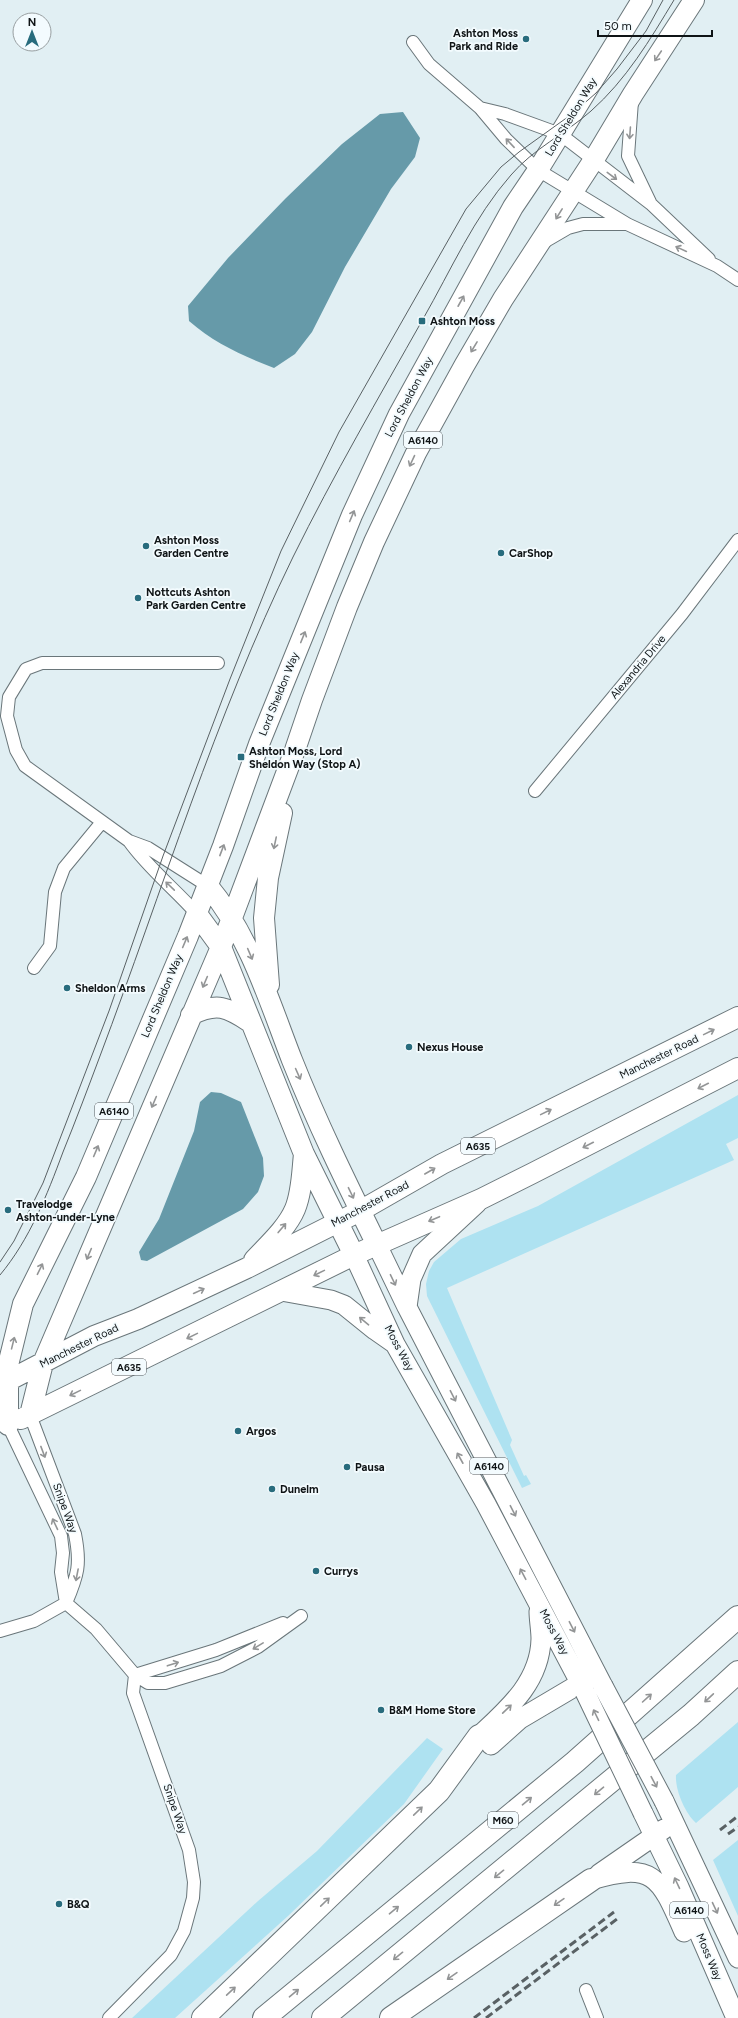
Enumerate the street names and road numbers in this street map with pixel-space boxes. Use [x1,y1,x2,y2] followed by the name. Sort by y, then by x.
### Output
[542,75,600,159] street label: Lord Sheldon Way
[382,354,436,440] street label: Lord Sheldon Way
[404,432,442,448] road number: A6140
[608,632,668,702] street label: Alexandria Drive
[256,650,302,738] street label: Lord Sheldon Way
[139,952,186,1040] street label: Lord Sheldon Way
[617,1032,701,1082] street label: Manchester Road
[95,1103,133,1119] road number: A6140
[461,1138,495,1154] road number: A635
[329,1178,411,1230] street label: Manchester Road
[37,1321,121,1371] street label: Manchester Road
[382,1323,417,1373] street label: Moss Way
[112,1359,146,1375] road number: A635
[470,1458,508,1474] road number: A6140
[50,1481,80,1535] street label: Snipe Way
[537,1607,572,1657] street label: Moss Way
[160,1782,190,1836] street label: Snipe Way
[488,1812,518,1828] road number: M60
[670,1902,708,1918] road number: A6140
[693,1931,725,1983] street label: Moss Way

